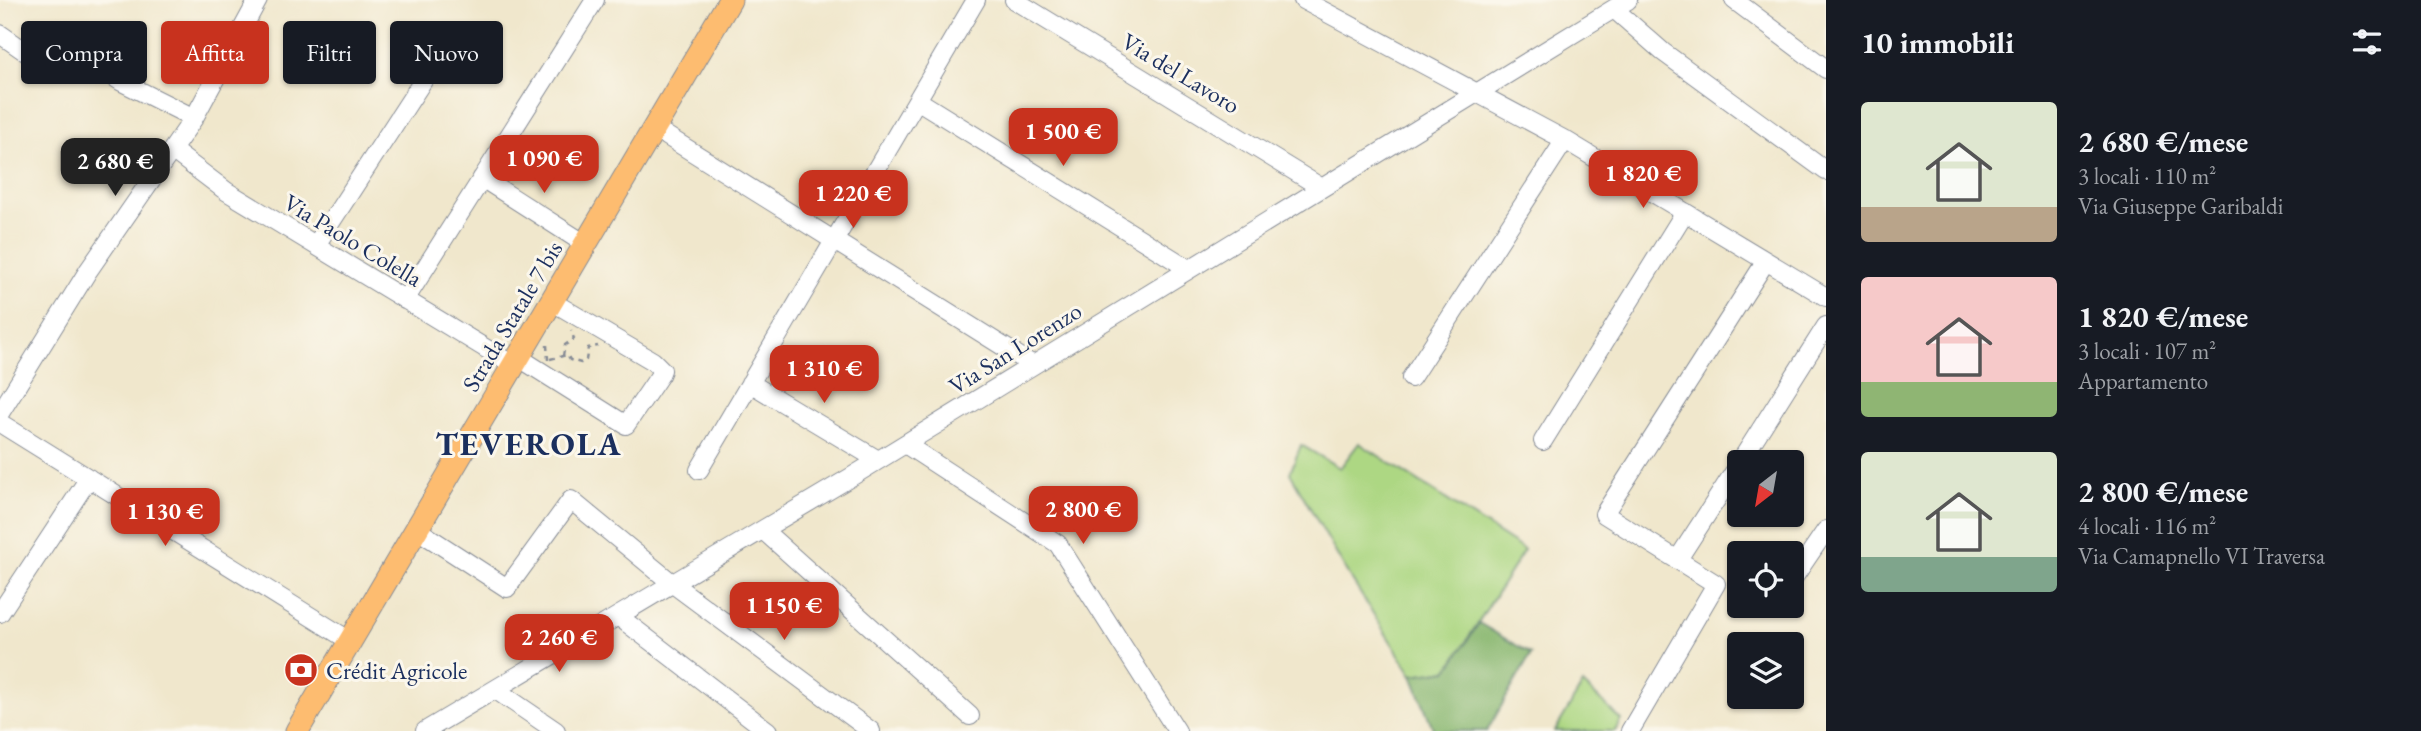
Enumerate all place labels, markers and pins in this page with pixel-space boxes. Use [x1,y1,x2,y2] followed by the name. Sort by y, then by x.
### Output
[998,108,1128,168] pin: 1 500 €
[479,136,609,195] pin: 1 090 €
[50,138,180,198] pin: 2 680 €
[1578,150,1708,210] pin: 1 820 €
[788,170,918,230] pin: 1 220 €
[759,346,889,405] pin: 1 310 €
[1018,486,1148,546] pin: 2 800 €
[100,489,230,548] pin: 1 130 €
[719,582,849,642] pin: 1 150 €
[494,614,624,674] pin: 2 260 €
[282,651,320,689] bank icon: Crédit Agricole
[326,655,467,686] place label: Crédit Agricole

